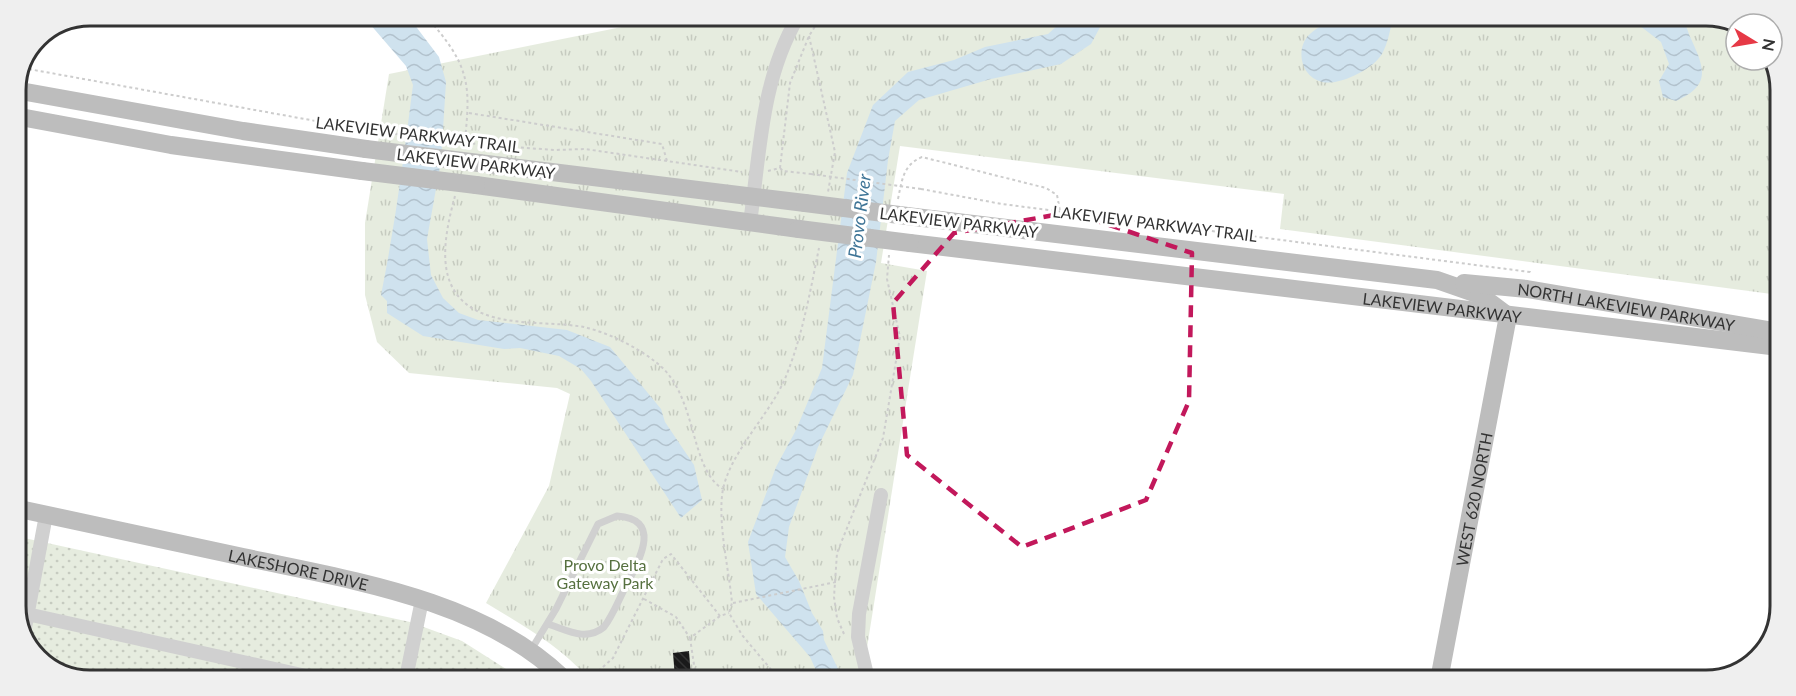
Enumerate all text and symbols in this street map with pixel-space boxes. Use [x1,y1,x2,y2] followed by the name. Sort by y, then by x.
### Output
[1724,12,1784,72] north arrow
[1759,37,1780,53] text: N
[315,112,521,156] street label: LAKEVIEW PARKWAY TRAIL
[396,144,556,182] street label: LAKEVIEW PARKWAY
[843,172,875,259] water label: Provo River
[1052,201,1258,245] street label: LAKEVIEW PARKWAY TRAIL
[879,203,1039,241] street label: LAKEVIEW PARKWAY
[1517,279,1736,334] street label: NORTH LAKEVIEW PARKWAY
[1362,288,1523,326] street label: LAKEVIEW PARKWAY
[1451,431,1495,568] street label: WEST 620 NORTH
[227,545,371,593] street label: LAKESHORE DRIVE
[557,555,654,592] park label: Provo Delta Gateway Park

